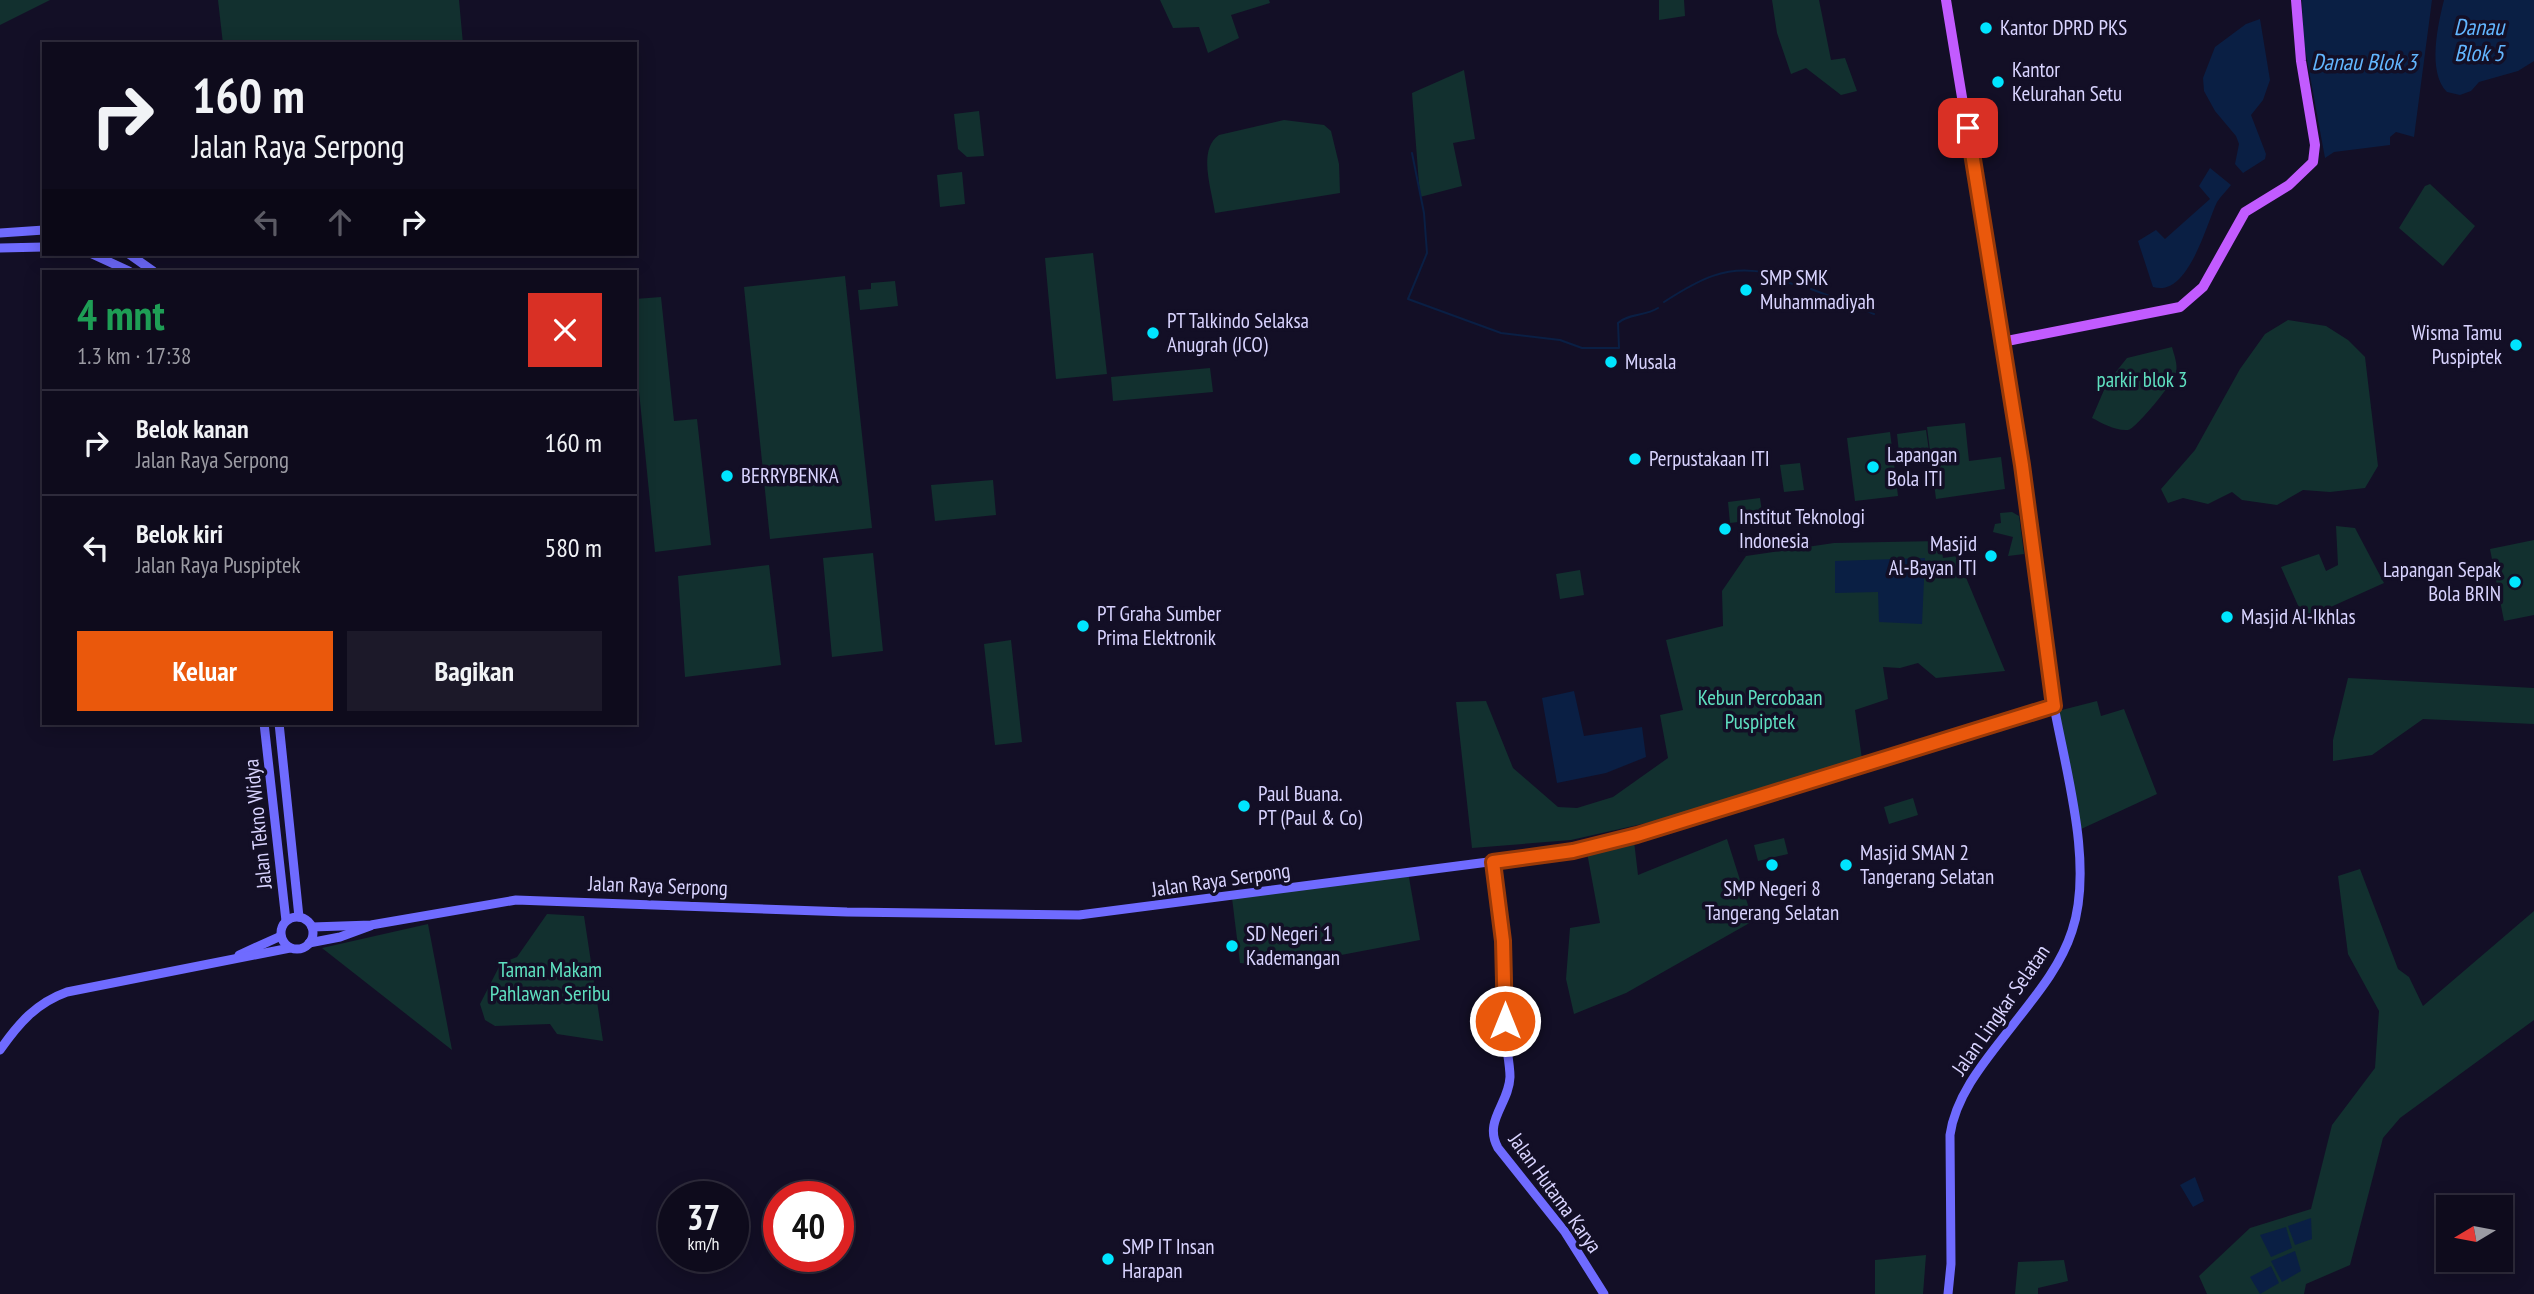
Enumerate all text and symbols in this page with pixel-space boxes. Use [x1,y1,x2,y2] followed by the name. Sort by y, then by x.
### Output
[2454,12,2507,67] water label: Danau Blok 5
[2000,14,2127,41] place label: Kantor DPRD PKS
[1978,20,1994,36] marker: Kantor DPRD PKS
[2311,47,2419,76] water label: Danau Blok 3
[2012,56,2122,107] place label: Kantor Kelurahan Setu
[192,63,305,127] text: 160 m
[77,70,168,161] icon: right
[1990,74,2006,90] marker: Kantor Kelurahan Setu
[1938,98,1998,158] pin
[1949,109,1987,147] icon: arrive
[192,125,405,167] text: Jalan Raya Serpong
[248,203,286,241] icon: left
[321,203,359,241] icon: ahead
[394,203,432,241] icon: right
[1760,264,1875,315] place label: SMP SMK Muhammadiyah
[1738,282,1754,298] marker: SMP SMK Muhammadiyah
[77,287,165,342] text: 4 mnt
[528,293,602,367] button: close
[1167,307,1309,358] place label: PT Talkindo Selaksa Anugrah (JCO)
[2411,319,2502,370] place label: Wisma Tamu Puspiptek
[1145,325,1161,341] marker: PT Talkindo Selaksa Anugrah (JCO)
[2508,337,2524,353] marker: Wisma Tamu Puspiptek
[77,341,191,370] text: 1.3 km · 17:38
[1625,348,1676,375] place label: Musala
[1603,354,1619,370] marker: Musala
[2097,366,2187,393] park label: parkir blok 3
[136,412,249,445] text: Belok kanan
[77,424,115,462] icon: right
[544,426,602,459] text: 160 m
[1887,441,1957,492] place label: Lapangan Bola ITI
[136,445,289,474] text: Jalan Raya Serpong
[1649,445,1770,472] place label: Perpustakaan ITI
[1627,451,1643,467] marker: Perpustakaan ITI
[1865,459,1881,475] marker: Lapangan Bola ITI
[741,462,839,489] place label: BERRYBENKA
[719,468,735,484] marker: BERRYBENKA
[1739,503,1865,554] place label: Institut Teknologi Indonesia
[136,517,223,550] text: Belok kiri
[1717,521,1733,537] marker: Institut Teknologi Indonesia
[77,529,115,567] icon: left
[1889,530,1977,581] place label: Masjid Al-Bayan ITI
[544,531,602,564] text: 580 m
[1983,548,1999,564] marker: Masjid Al-Bayan ITI
[136,550,300,579] text: Jalan Raya Puspiptek
[2383,556,2501,607] place label: Lapangan Sepak Bola BRIN
[2507,574,2523,590] marker: Lapangan Sepak Bola BRIN
[1097,600,1222,651] place label: PT Graha Sumber Prima Elektronik
[2241,603,2356,630] place label: Masjid Al-Ikhlas
[2219,609,2235,625] marker: Masjid Al-Ikhlas
[1075,618,1091,634] marker: PT Graha Sumber Prima Elektronik
[77,631,333,711] button: Keluar
[347,631,602,711] button: Bagikan
[1698,684,1822,735] park label: Kebun Percobaan Puspiptek
[237,758,278,891] street label: Jalan Tekno Widya
[1258,780,1362,831] place label: Paul Buana. PT (Paul & Co)
[1236,798,1252,814] marker: Paul Buana. PT (Paul & Co)
[1860,839,1994,890] place label: Masjid SMAN 2 Tangerang Selatan
[1149,856,1292,903] street label: Jalan Raya Serpong
[1764,857,1780,873] marker: SMP Negeri 8 Tangerang Selatan
[1838,857,1854,873] marker: Masjid SMAN 2 Tangerang Selatan
[587,870,728,901] street label: Jalan Raya Serpong
[1705,875,1839,926] place label: SMP Negeri 8 Tangerang Selatan
[1246,920,1340,971] place label: SD Negeri 1 Kademangan
[1224,938,1240,954] marker: SD Negeri 1 Kademangan
[1945,939,2056,1081] street label: Jalan Lingkar Selatan
[490,956,610,1007] park label: Taman Makam Pahlawan Seribu
[1468,984,1542,1058] position arrow
[1502,1127,1608,1258] street label: Jalan Hutama Karya
[763,1181,854,1272] speed limit sign: 40
[687,1194,720,1240] text: 37
[2436,1195,2513,1272] north arrow
[2436,1195,2513,1272] map controls
[688,1232,719,1255] text: km/h
[1122,1233,1215,1284] place label: SMP IT Insan Harapan
[1100,1251,1116,1267] marker: SMP IT Insan Harapan

